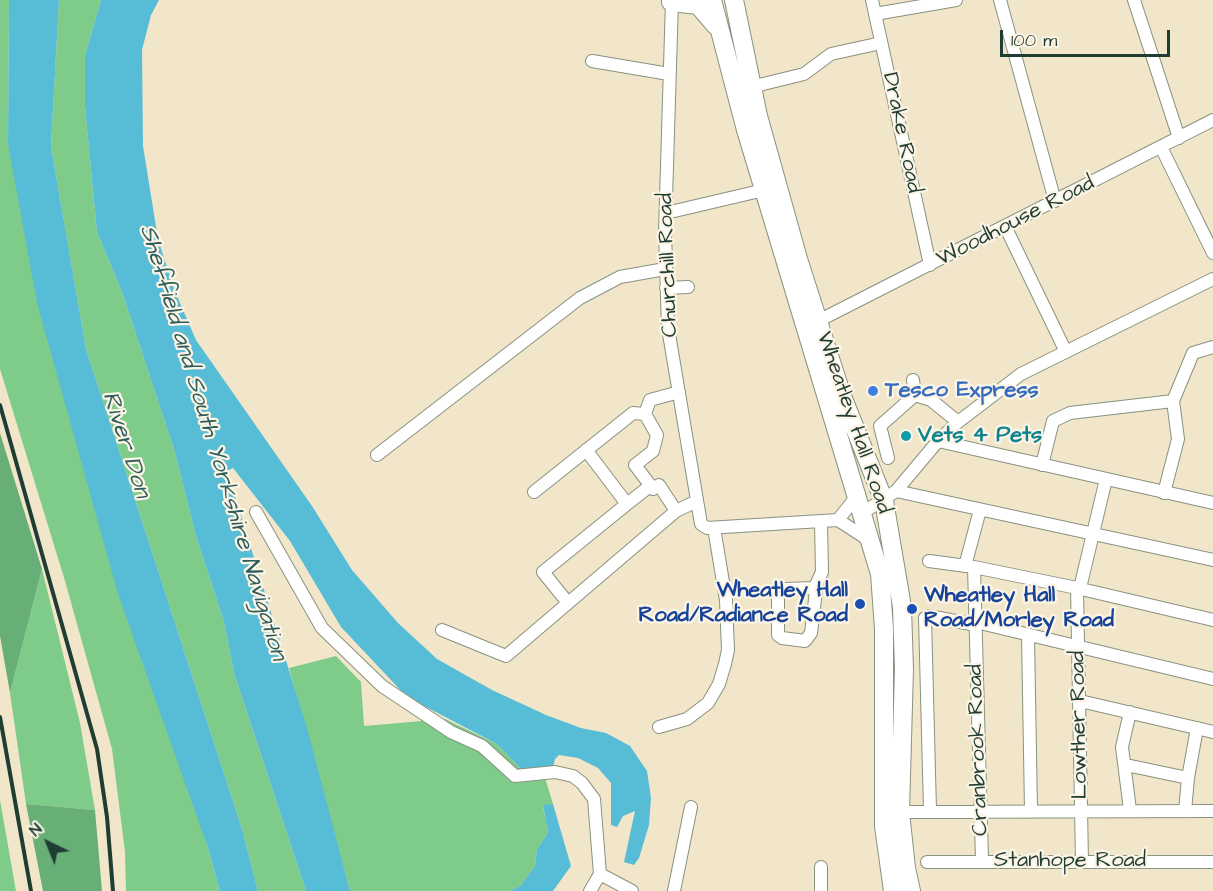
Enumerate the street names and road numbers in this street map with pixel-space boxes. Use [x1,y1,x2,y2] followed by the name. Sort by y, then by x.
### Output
[875,70,927,196] street label: Drake Road
[933,171,1099,273] street label: Woodhouse Road
[653,192,685,338] street label: Churchill Road
[809,329,897,517] street label: Wheatley Hall Road
[1066,650,1094,800] street label: Lowther Road
[963,664,995,836] street label: Cranbrook Road
[994,848,1146,874] street label: Stanhope Road

